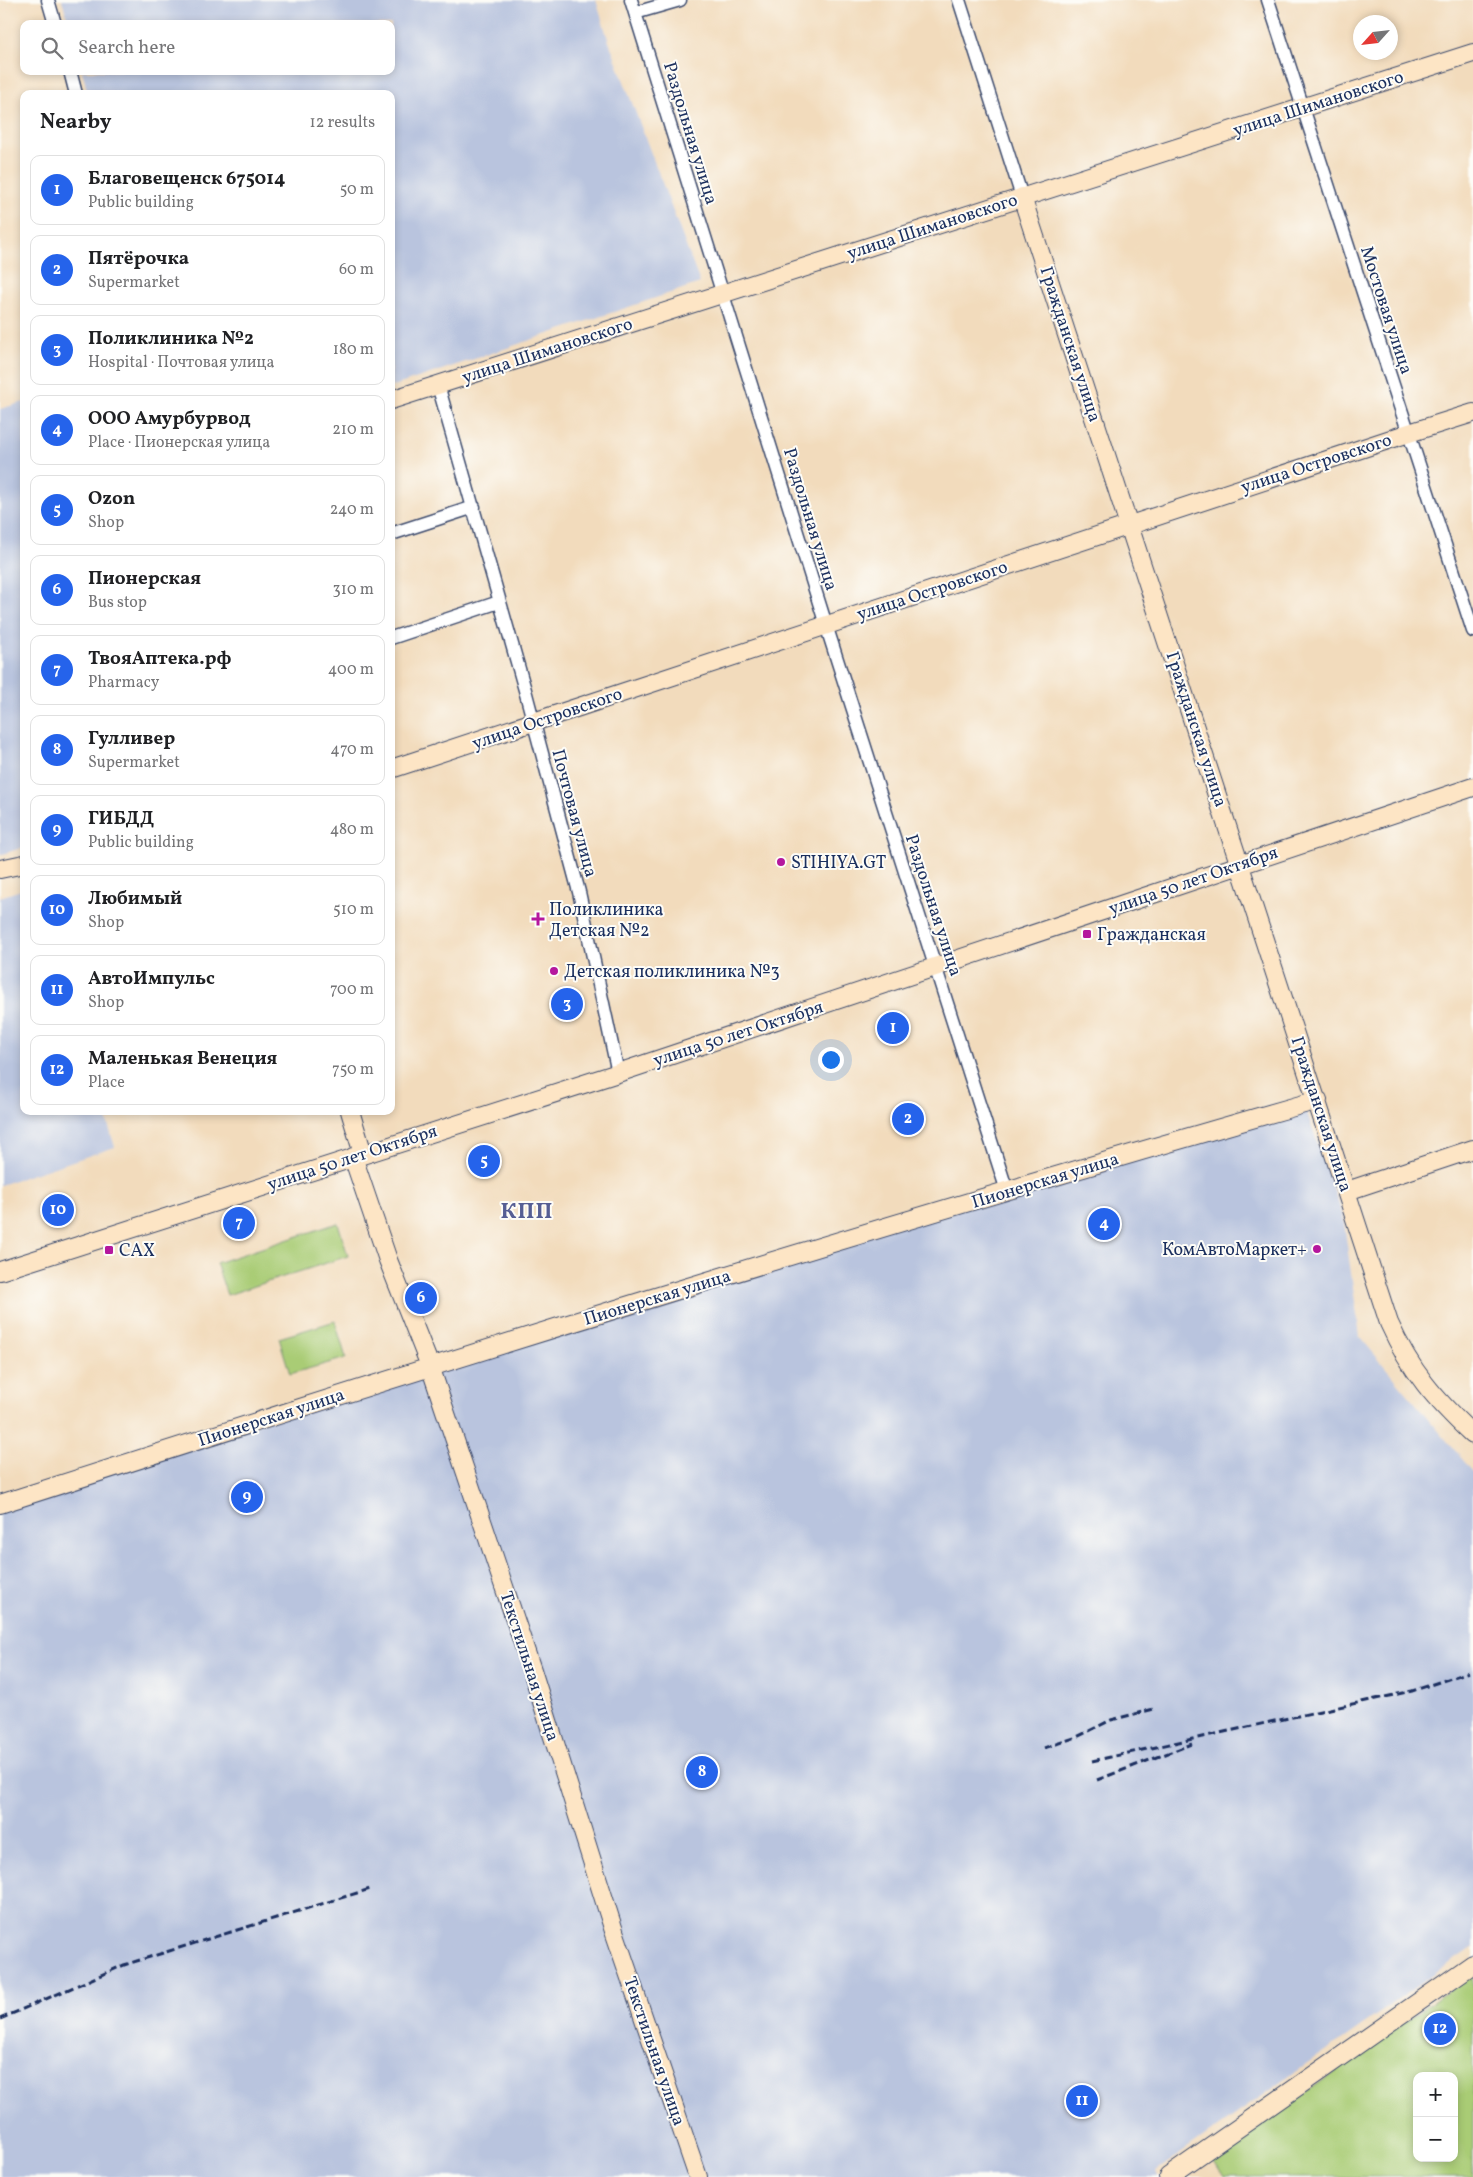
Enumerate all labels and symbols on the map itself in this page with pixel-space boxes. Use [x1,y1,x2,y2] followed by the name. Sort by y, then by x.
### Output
[1353,15,1398,60] north arrow
[656,59,723,208] street label: Раздольная улица
[1230,65,1407,144] street label: улица Шимановского
[844,188,1021,267] street label: улица Шимановского
[1353,243,1418,378] street label: Мостовая улица
[1033,264,1107,425] street label: Гражданская улица
[459,312,636,391] street label: улица Шимановского
[1238,428,1395,501] street label: улица Островского
[776,445,843,594] street label: Раздольная улица
[854,555,1011,628] street label: улица Островского
[1159,649,1233,810] street label: Гражданская улица
[469,682,626,757] street label: улица Островского
[544,747,603,880] street label: Почтовая улица
[898,831,967,980] street label: Раздольная улица
[1105,841,1281,922] street label: улица 50 лет Октября
[791,851,887,876] place label: STIHIYA.GT
[775,856,787,868] marker: STIHIYA.GT
[549,898,664,944] place label: Поликлиника Детская №2
[531,912,545,926] marker: Поликлиника Детская №2
[1097,923,1206,948] place label: Гражданская
[1081,928,1093,940] marker: Гражданская
[564,960,780,985] place label: Детская поликлиника №3
[548,965,560,977] marker: Детская поликлиника №3
[551,985,583,1023] pin: 3
[650,995,827,1074] street label: улица 50 лет Октября
[877,1009,909,1047] pin: 1
[1284,1034,1358,1195] street label: Гражданская улица
[818,1047,844,1073] your location
[892,1100,924,1138] pin: 2
[264,1119,441,1198] street label: улица 50 лет Октября
[468,1142,500,1180] pin: 5
[969,1147,1122,1216] street label: Пионерская улица
[42,1191,74,1229] pin: 10
[501,1197,553,1228] district label: КПП
[223,1204,255,1242] pin: 7
[1088,1205,1120,1243] pin: 4
[1162,1238,1307,1263] place label: КомАвтоМаркет+
[119,1239,155,1264] place label: САХ
[1311,1243,1323,1255] marker: КомАвтоМаркет+
[103,1244,115,1256] marker: САХ
[581,1264,734,1333] street label: Пионерская улица
[405,1279,437,1317] pin: 6
[195,1383,348,1454] street label: Пионерская улица
[231,1478,263,1516] pin: 9
[493,1588,565,1745] street label: Текстильная улица
[686,1753,718,1791] pin: 8
[616,1974,691,2129] street label: Текстильная улица
[1424,2010,1456,2048] pin: 12
[1066,2082,1098,2120] pin: 11

